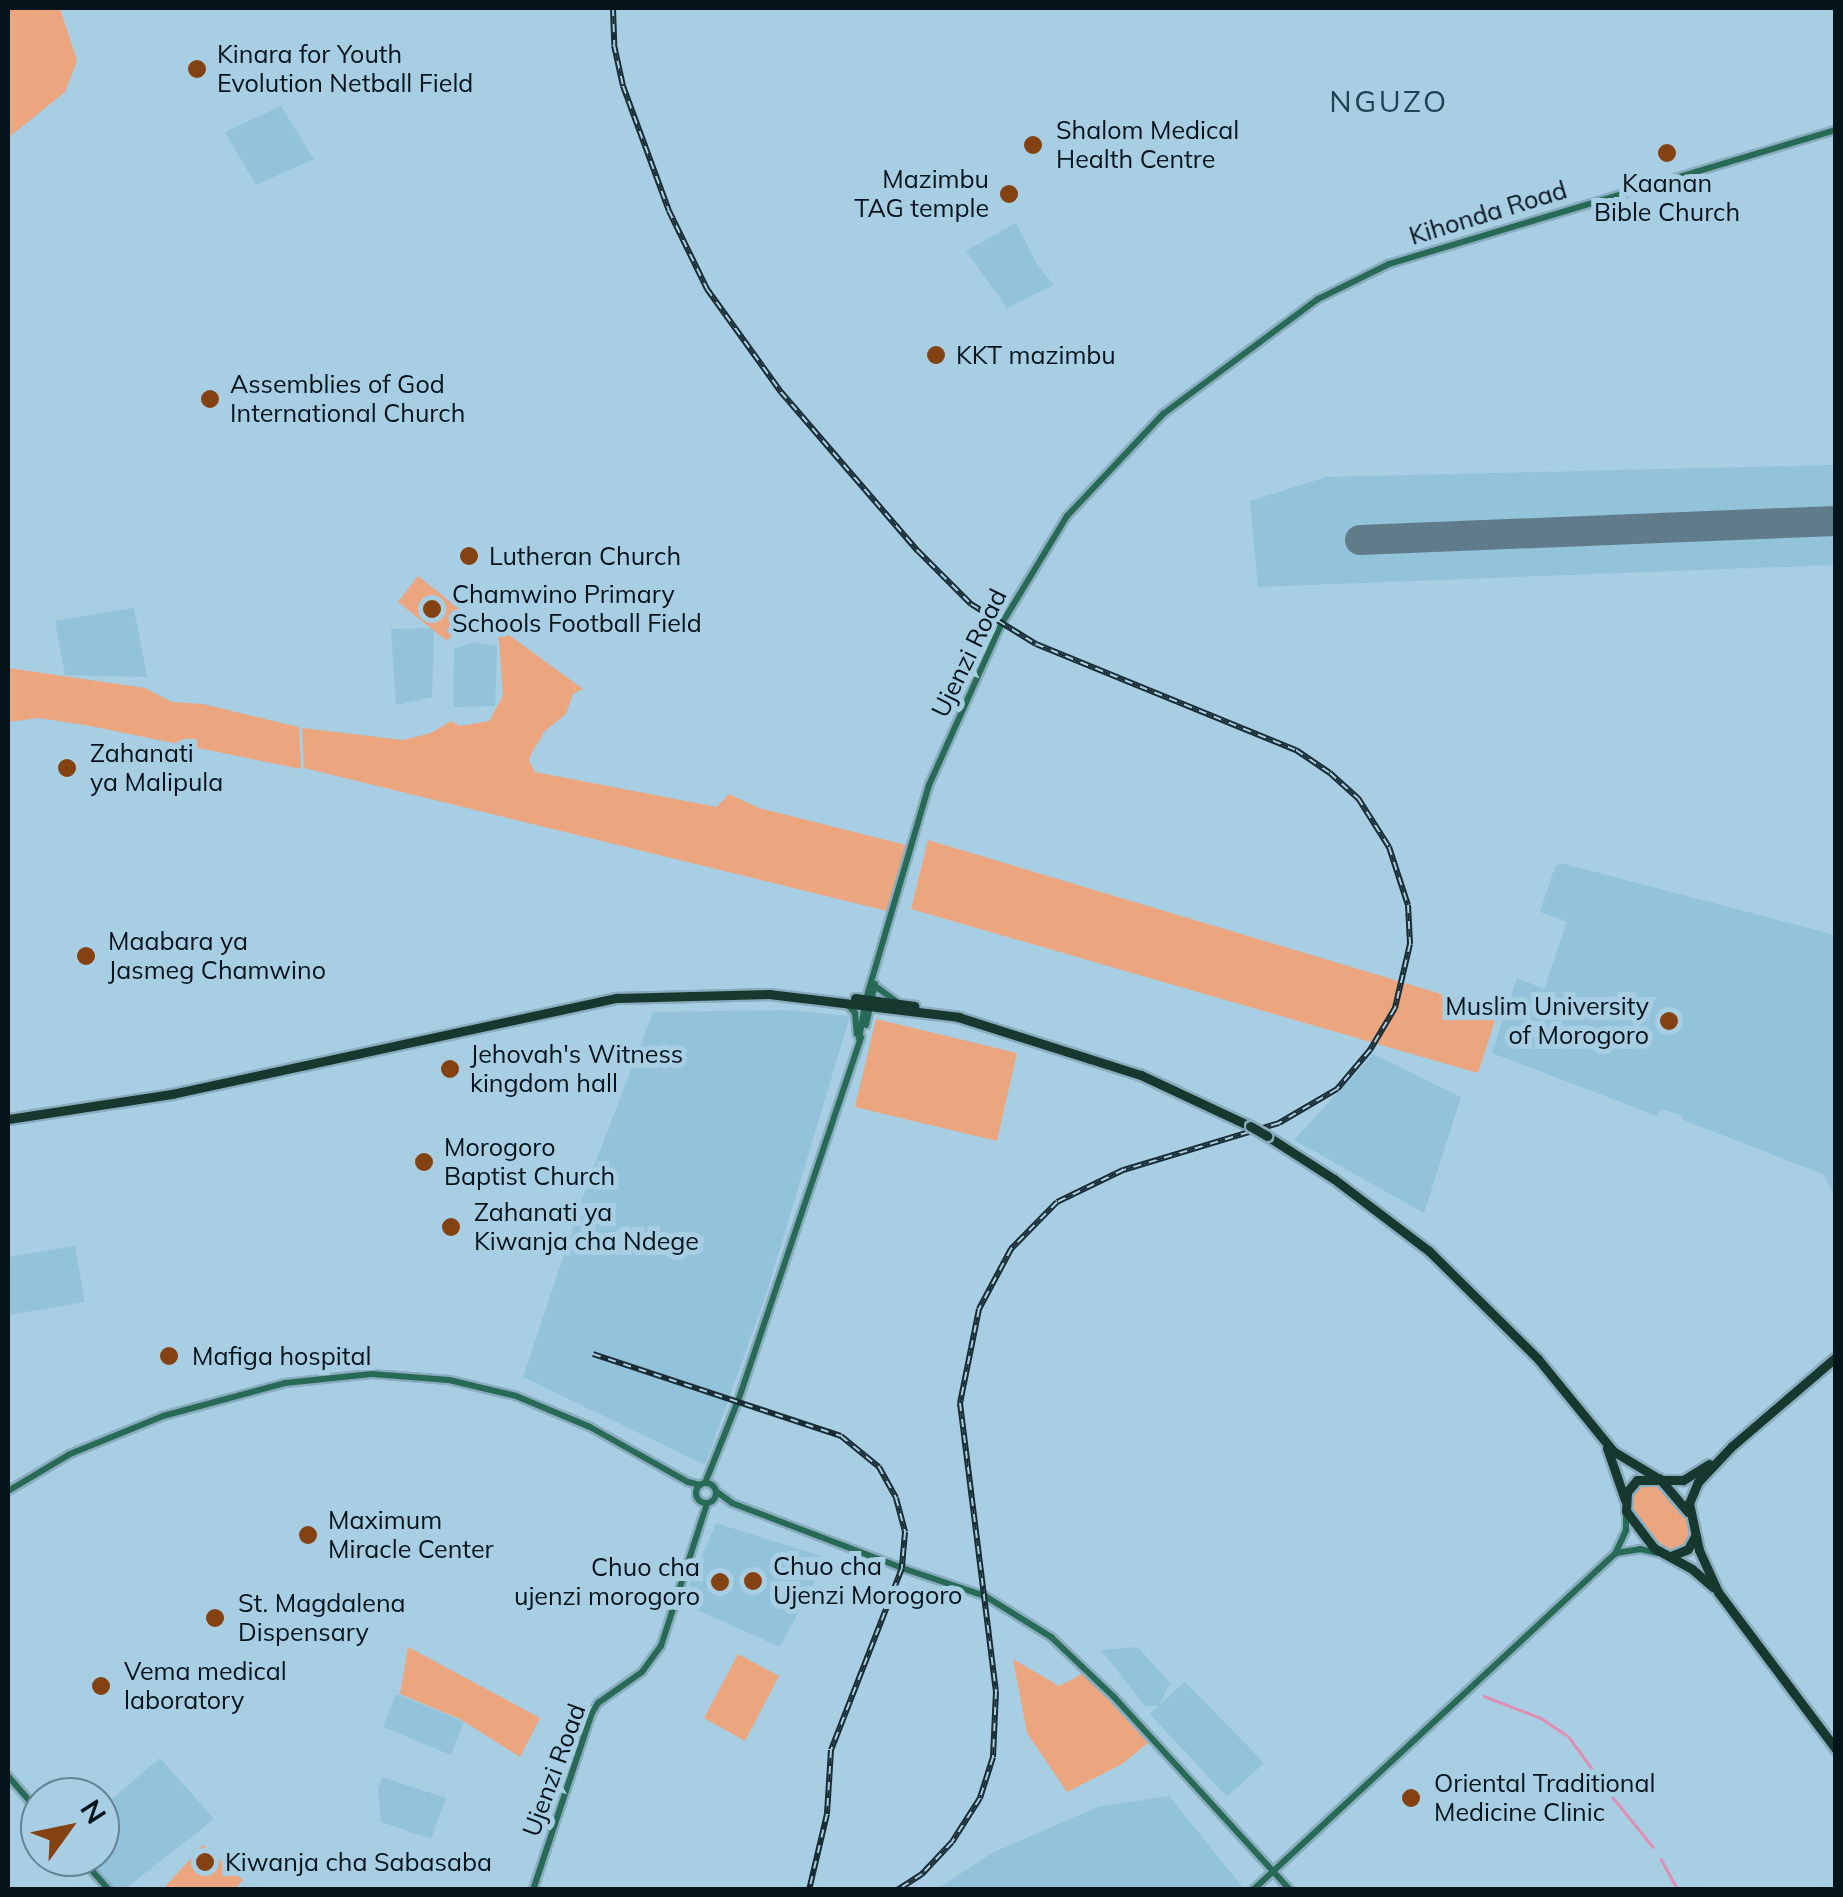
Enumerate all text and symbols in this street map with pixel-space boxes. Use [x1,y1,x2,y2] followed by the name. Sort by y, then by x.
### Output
[217,40,473,99] place label: Kinara for Youth Evolution Netball Field
[186,58,208,80] marker: Kinara for Youth Evolution Netball Field
[1329,83,1449,119] district label: NGUZO
[1056,116,1239,175] place label: Shalom Medical Health Centre
[1020,132,1046,158] marker: Shalom Medical Health Centre
[1656,142,1678,164] marker: Kaanan Bible Church
[854,165,989,224] place label: Mazimbu TAG temple
[1594,169,1740,228] place label: Kaanan Bible Church
[1406,175,1570,251] street label: Kihonda Road
[998,183,1020,205] marker: Mazimbu TAG temple
[956,340,1116,370] place label: KKT mazimbu
[925,344,947,366] marker: KKT mazimbu
[230,370,465,429] place label: Assemblies of God International Church
[199,388,221,410] marker: Assemblies of God International Church
[489,541,681,571] place label: Lutheran Church
[458,545,480,567] marker: Lutheran Church
[452,580,702,639] place label: Chamwino Primary Schools Football Field
[925,584,1013,722] street label: Ujenzi Road
[421,598,443,620] marker: Chamwino Primary Schools Football Field
[90,739,223,798] place label: Zahanati ya Malipula
[54,755,80,781] marker: Zahanati ya Malipula
[108,927,326,986] place label: Maabara ya Jasmeg Chamwino
[73,943,99,969] marker: Maabara ya Jasmeg Chamwino
[1445,992,1649,1051] place label: Muslim University of Morogoro
[1658,1010,1680,1032] marker: Muslim University of Morogoro
[470,1040,683,1099] place label: Jehovah's Witness kingdom hall
[439,1058,461,1080] marker: Jehovah's Witness kingdom hall
[444,1133,615,1192] place label: Morogoro Baptist Church
[413,1151,435,1173] marker: Morogoro Baptist Church
[474,1198,699,1257] place label: Zahanati ya Kiwanja cha Ndege
[438,1214,464,1240] marker: Zahanati ya Kiwanja cha Ndege
[192,1341,371,1371] place label: Mafiga hospital
[156,1343,182,1369] marker: Mafiga hospital
[328,1506,494,1565] place label: Maximum Miracle Center
[297,1524,319,1546] marker: Maximum Miracle Center
[773,1552,962,1611] place label: Chuo cha Ujenzi Morogoro
[514,1553,700,1612] place label: Chuo cha ujenzi morogoro
[742,1570,764,1592] marker: Chuo cha Ujenzi Morogoro
[709,1571,731,1593] marker: Chuo cha ujenzi morogoro
[238,1589,406,1648] place label: St. Magdalena Dispensary
[202,1605,228,1631] marker: St. Magdalena Dispensary
[124,1657,287,1716] place label: Vema medical laboratory
[88,1673,114,1699] marker: Vema medical laboratory
[516,1699,592,1841] street label: Ujenzi Road
[1434,1769,1655,1828] place label: Oriental Traditional Medicine Clinic
[20,1777,120,1877] north arrow
[1398,1785,1424,1811] marker: Oriental Traditional Medicine Clinic
[73,1793,114,1830] text: N
[225,1847,492,1877] place label: Kiwanja cha Sabasaba
[194,1851,216,1873] marker: Kiwanja cha Sabasaba

